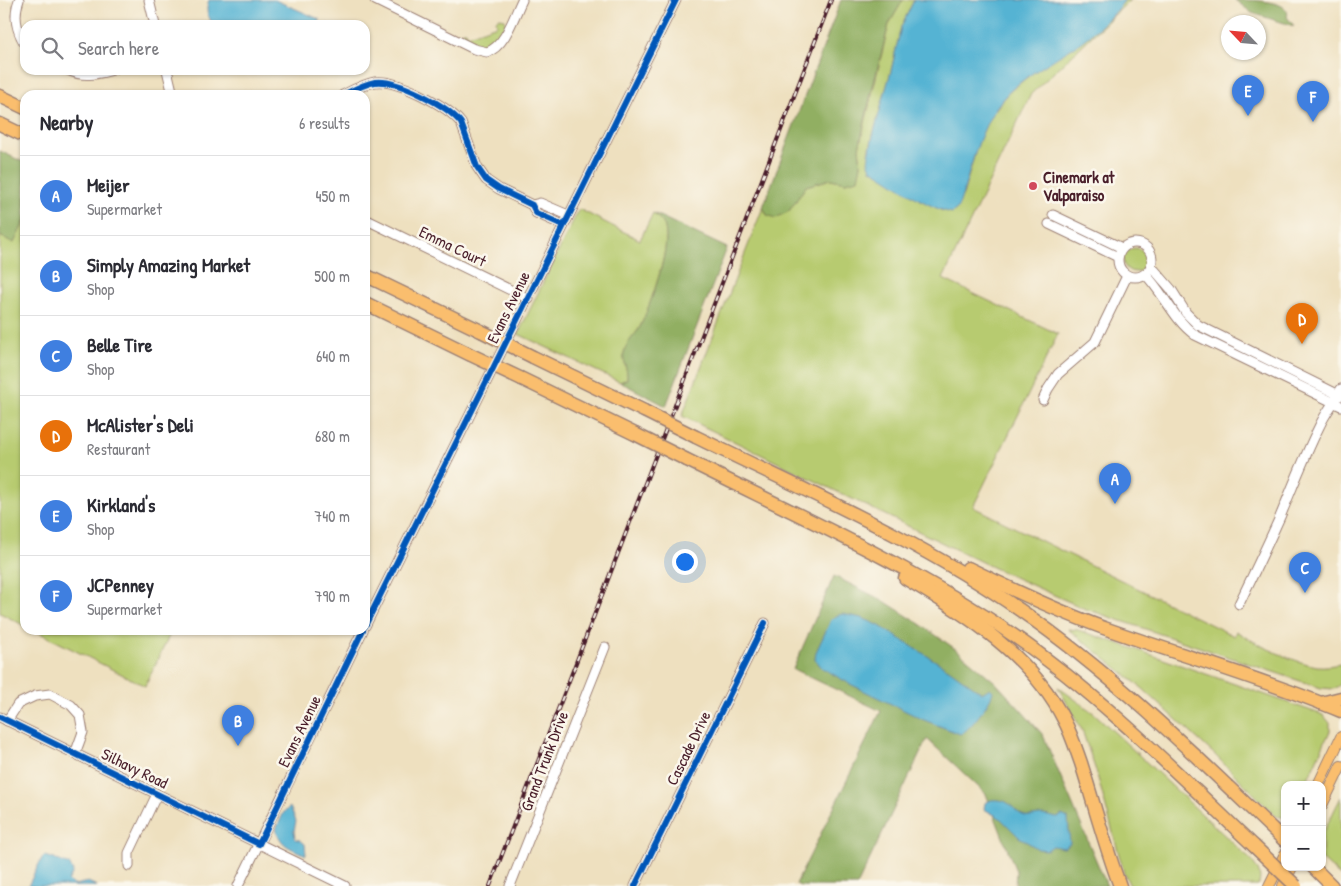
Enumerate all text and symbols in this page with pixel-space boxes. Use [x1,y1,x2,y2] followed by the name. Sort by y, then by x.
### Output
[1221,15,1266,60] north arrow
[20,20,370,75] search box
[38,34,66,62] icon: search
[78,35,159,61] text: Search here
[1232,75,1264,116] pin: E
[1297,81,1329,122] pin: F
[40,108,93,137] text: Nearby
[299,112,350,134] text: 6 results
[1043,166,1115,207] place label: Cinemark at Valparaiso
[87,172,129,198] text: Meijer
[1027,180,1039,192] marker: Cinemark at Valparaiso
[52,185,60,207] text: A
[316,185,350,207] text: 450 m
[87,198,162,220] text: Supermarket
[416,220,491,272] street label: Emma Court
[87,252,250,278] text: Simply Amazing Market
[52,265,60,287] text: B
[314,265,350,287] text: 500 m
[481,267,535,347] street label: Evans Avenue
[87,278,114,300] text: Shop
[1286,303,1318,344] pin: D
[87,332,152,358] text: Belle Tire
[52,345,60,367] text: C
[316,345,350,367] text: 640 m
[87,358,114,380] text: Shop
[87,412,194,438] text: McAlister's Deli
[52,425,60,447] text: D
[315,425,350,447] text: 680 m
[87,438,150,460] text: Restaurant
[1099,463,1131,504] pin: A
[87,492,155,518] text: Kirkland's
[52,505,60,527] text: E
[314,505,350,527] text: 740 m
[87,518,114,540] text: Shop
[672,549,698,575] your location
[1289,552,1321,593] pin: C
[87,572,154,598] text: JCPenney
[53,585,59,607] text: F
[314,585,350,607] text: 790 m
[87,598,162,620] text: Supermarket
[272,691,326,771] street label: Evans Avenue
[222,705,254,746] pin: B
[515,707,573,814] street label: Grand Trunk Drive
[661,707,716,789] street label: Cascade Drive
[98,742,172,794] street label: Silhavy Road
[1281,781,1326,871] map controls
[1281,781,1326,826] button: +
[1281,826,1326,871] button: −

